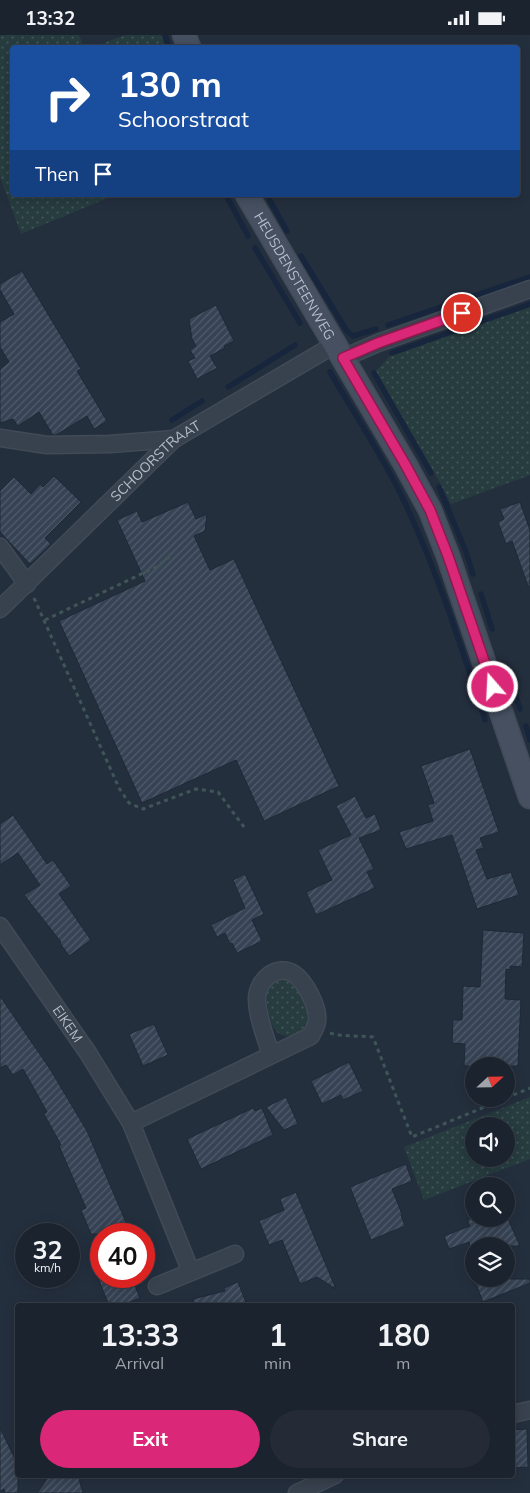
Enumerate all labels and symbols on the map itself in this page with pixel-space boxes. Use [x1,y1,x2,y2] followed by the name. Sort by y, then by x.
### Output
[250,209,339,343] street label: HEUSDENSTEENWEG
[441,292,483,334] pin
[106,416,204,505] street label: SCHOORSTRAAT
[466,660,518,712] position arrow
[49,1002,87,1046] street label: EIKEM
[465,1057,515,1107] north arrow
[90,1223,155,1288] speed limit sign: 40

